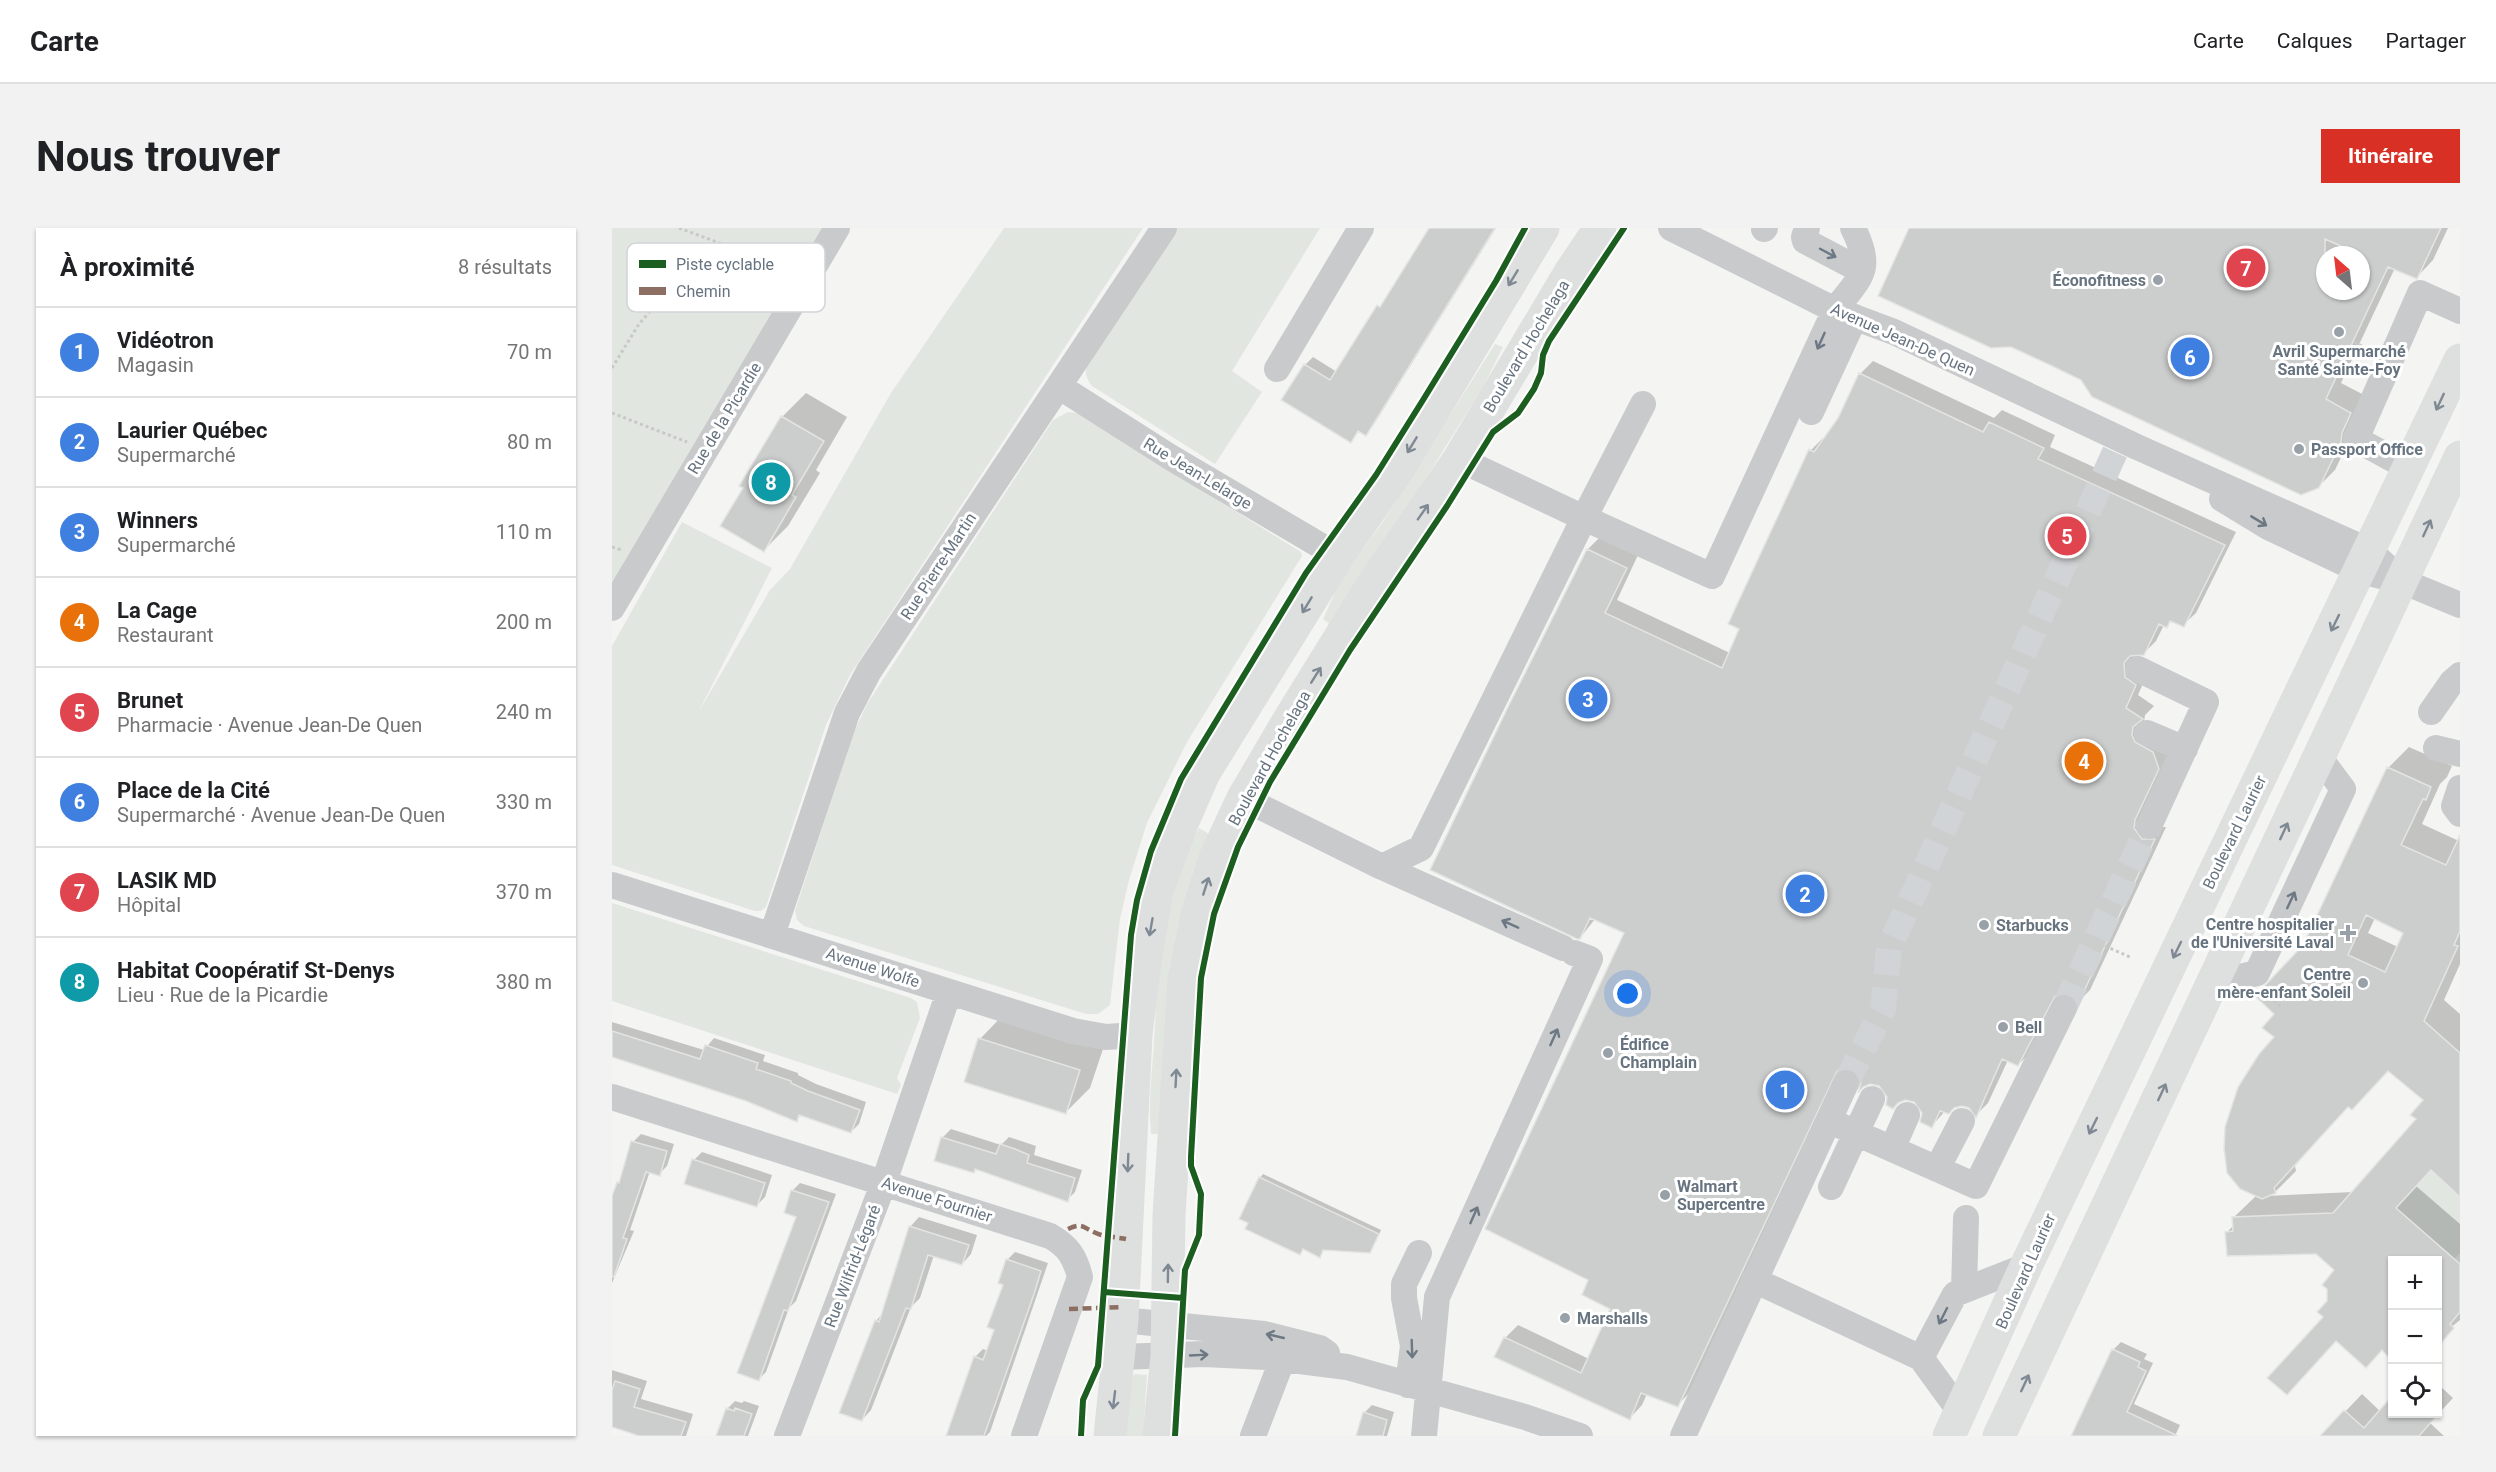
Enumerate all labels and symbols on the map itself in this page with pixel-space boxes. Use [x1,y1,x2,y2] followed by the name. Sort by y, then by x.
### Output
[627,243,825,312] legend
[2226,246,2266,291] pin: 7
[2316,246,2370,300] north arrow
[1818,248,1836,259] one-way arrow
[676,255,774,274] text: Piste cyclable
[1507,269,1519,286] one-way arrow
[2053,271,2146,290] place label: Éconofitness
[2151,273,2165,287] marker: Éconofitness
[1479,277,1574,416] street label: Boulevard Hochelaga
[676,282,730,301] text: Chemin
[1828,299,1978,380] street label: Avenue Jean-De Quen
[2332,325,2346,339] marker: Avril Supermarché Santé Sainte-Foy
[1815,332,1826,350] one-way arrow
[2170,334,2210,380] pin: 6
[2272,342,2406,379] place label: Avril Supermarché Santé Sainte-Foy
[684,359,765,478] street label: Rue de la Picardie
[2434,392,2446,410] one-way arrow
[1140,434,1255,513] street label: Rue Jean-Lelarge
[1406,436,1418,453] one-way arrow
[2311,440,2423,459] place label: Passport Office
[2292,442,2306,456] marker: Passport Office
[752,460,790,504] pin: 8
[1417,505,1429,521] one-way arrow
[897,509,980,623] street label: Rue Pierre-Martin
[2048,514,2086,558] pin: 5
[2250,516,2267,528] one-way arrow
[2421,519,2433,537] one-way arrow
[1301,596,1313,613] one-way arrow
[2329,614,2341,632] one-way arrow
[1310,668,1322,684] one-way arrow
[1568,676,1608,722] pin: 3
[1224,687,1314,829] street label: Boulevard Hochelaga
[2064,738,2104,784] pin: 4
[2199,772,2270,892] street label: Boulevard Laurier
[2279,823,2291,841] one-way arrow
[1786,872,1824,916] pin: 2
[1201,877,1212,896] one-way arrow
[2286,892,2298,910] one-way arrow
[2191,915,2334,952] place label: Centre hospitalier de l'Université Laval
[1996,916,2069,935] place label: Starbucks
[1145,917,1156,936] one-way arrow
[1501,918,1519,929] one-way arrow
[1977,918,1991,932] marker: Starbucks
[2339,924,2357,942] marker: Centre hospitalier de l'Université Laval
[2171,941,2183,959] one-way arrow
[824,943,922,992] street label: Avenue Wolfe
[2217,965,2351,1002] place label: Centre mère-enfant Soleil
[2356,976,2370,990] marker: Centre mère-enfant Soleil
[1613,979,1642,1008] your location
[2015,1018,2042,1037] place label: Bell
[1996,1020,2010,1034] marker: Bell
[1549,1029,1561,1047] one-way arrow
[1620,1035,1697,1072] place label: Édifice Champlain
[1601,1046,1615,1060] marker: Édifice Champlain
[1766,1068,1804,1112] pin: 1
[1171,1069,1182,1089] one-way arrow
[2156,1084,2168,1102] one-way arrow
[2086,1117,2098,1135] one-way arrow
[1123,1153,1134,1173] one-way arrow
[879,1173,995,1226] street label: Avenue Fournier
[1677,1177,1765,1214] place label: Walmart Supercentre
[1658,1188,1672,1202] marker: Walmart Supercentre
[820,1202,885,1330] street label: Rue Wilfrid-Légaré
[1469,1206,1480,1224] one-way arrow
[1992,1210,2060,1332] street label: Boulevard Laurier
[1162,1263,1173,1283] one-way arrow
[1937,1306,1949,1324] one-way arrow
[1577,1309,1648,1328] place label: Marshalls
[1558,1311,1572,1325] marker: Marshalls
[1266,1330,1285,1342] one-way arrow
[1407,1338,1418,1358] one-way arrow
[1188,1350,1208,1361] one-way arrow
[2019,1375,2031,1393] one-way arrow
[1108,1390,1119,1409] one-way arrow

